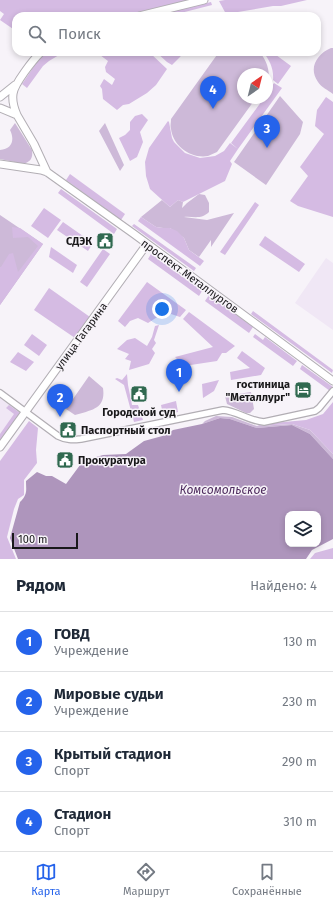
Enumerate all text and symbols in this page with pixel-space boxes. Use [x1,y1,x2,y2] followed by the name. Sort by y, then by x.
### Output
[12,12,321,56] search box
[26,23,48,45] icon: search
[58,25,101,43] text: Поиск
[237,68,273,104] north arrow
[200,76,226,109] pin: 4
[254,115,280,148] pin: 3
[95,231,115,251] public building icon: СДЭК
[66,235,92,248] place label: СДЭК
[138,237,241,316] street label: проспект Металлургов
[152,299,172,319] your location
[53,300,110,372] street label: улица Гагарина
[166,359,192,392] pin: 1
[225,378,290,404] place label: гостиница "Металлург"
[293,380,313,400] hotel icon: гостиница "Металлург"
[47,384,73,417] pin: 2
[129,384,149,404] public building icon: Городской суд
[102,406,176,419] place label: Городской суд
[58,420,78,440] public building icon: Паспортный стол
[81,424,171,437] place label: Паспортный стол
[55,450,75,470] public building icon: Прокуратура
[78,454,146,467] place label: Прокуратура
[179,483,267,497] water label: Комсомольское
[285,511,321,547] map controls
[285,511,321,547] button: layers
[12,531,78,550] scale bar
[18,533,47,546] text: 100 m
[16,575,66,596] text: Рядом
[250,578,317,593] text: Найдено: 4
[54,625,90,643] text: ГОВД
[26,634,32,649] text: 1
[283,634,317,649] text: 130 m
[54,643,129,658] text: Учреждение
[54,685,164,703] text: Мировые судьи
[26,694,32,709] text: 2
[282,694,317,709] text: 230 m
[54,703,129,718] text: Учреждение
[54,745,171,763] text: Крытый стадион
[26,754,32,769] text: 3
[282,754,317,769] text: 290 m
[54,763,90,778] text: Спорт
[54,805,111,823] text: Стадион
[25,814,33,829] text: 4
[283,814,317,829] text: 310 m
[54,823,90,838] text: Спорт
[31,861,60,898] tab: Карта
[123,861,170,898] tab: Маршрут
[232,861,302,898] tab: Сохранённые

